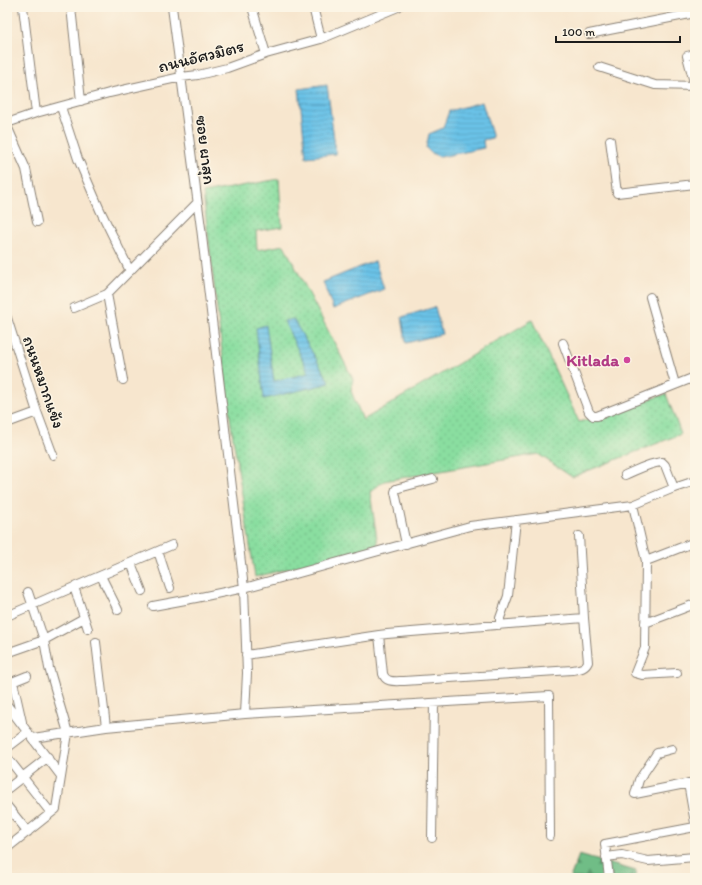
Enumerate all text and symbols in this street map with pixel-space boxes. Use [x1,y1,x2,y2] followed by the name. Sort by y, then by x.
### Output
[556,18,680,44] scale bar
[562,25,595,39] text: 100 m
[156,36,246,76] street label: ถนนอัศวมิตร
[191,114,220,186] street label: ซอย ผาสุก
[19,333,69,431] street label: ถนนหมากแข้ง
[566,350,619,370] place label: Kitlada
[622,355,632,365] marker: Kitlada

